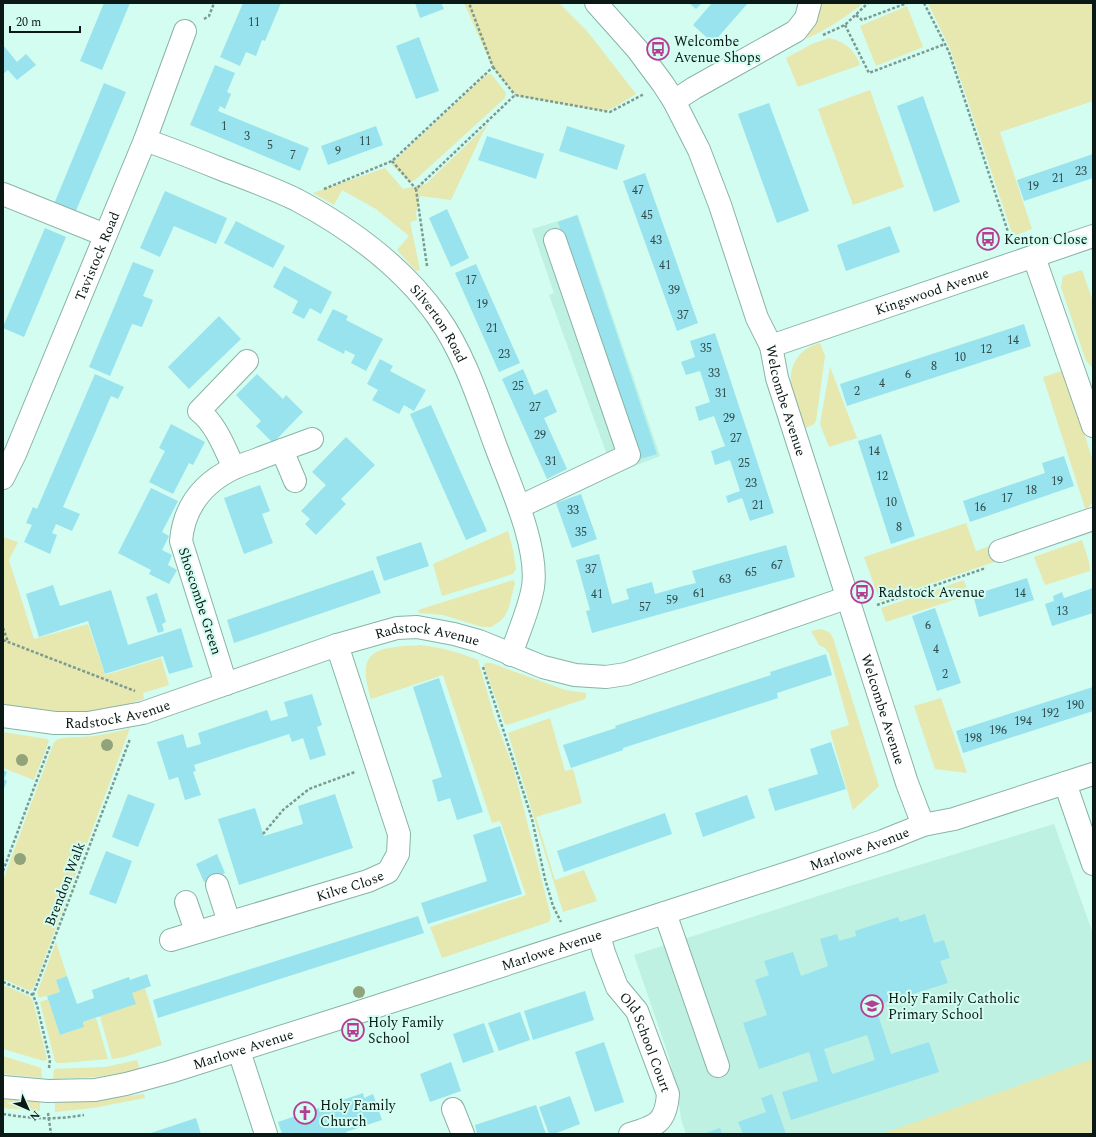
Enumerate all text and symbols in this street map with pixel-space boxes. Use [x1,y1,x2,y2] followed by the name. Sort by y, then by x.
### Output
[10,8,80,34] scale bar
[16,13,41,32] text: 20 m
[248,13,260,32] house number: 11
[674,31,761,68] place label: Welcombe Avenue Shops
[645,36,671,62] bus stop icon: Welcombe Avenue Shops
[221,117,227,136] house number: 1
[244,127,250,146] house number: 3
[359,132,371,151] house number: 11
[267,136,273,155] house number: 5
[335,142,341,161] house number: 9
[290,146,296,165] house number: 7
[1075,162,1087,181] house number: 23
[1052,169,1064,188] house number: 21
[1027,177,1039,196] house number: 19
[632,181,644,200] house number: 47
[641,206,653,225] house number: 45
[69,208,125,304] street label: Tavistock Road
[975,226,1001,252] bus stop icon: Kenton Close
[1004,229,1088,250] place label: Kenton Close
[650,231,662,250] house number: 43
[659,256,671,275] house number: 41
[872,262,992,320] street label: Kingswood Avenue
[465,271,477,290] house number: 17
[405,279,473,366] street label: Silverton Road
[668,281,680,300] house number: 39
[476,295,488,314] house number: 19
[677,306,689,325] house number: 37
[486,319,498,338] house number: 21
[1007,331,1019,350] house number: 14
[700,339,712,358] house number: 35
[980,340,992,359] house number: 12
[760,343,812,459] street label: Welcombe Avenue
[498,345,510,364] house number: 23
[954,348,966,367] house number: 10
[931,357,937,376] house number: 8
[708,364,720,383] house number: 33
[905,365,911,384] house number: 6
[879,374,885,393] house number: 4
[512,377,524,396] house number: 25
[854,382,860,401] house number: 2
[715,384,727,403] house number: 31
[529,398,541,417] house number: 27
[723,409,735,428] house number: 29
[534,426,546,445] house number: 29
[730,429,742,448] house number: 27
[868,442,880,461] house number: 14
[545,452,557,471] house number: 31
[738,454,750,473] house number: 25
[876,467,888,486] house number: 12
[1051,472,1063,491] house number: 19
[745,474,757,493] house number: 23
[1025,481,1037,500] house number: 18
[1001,489,1013,508] house number: 17
[885,493,897,512] house number: 10
[752,496,764,515] house number: 21
[974,498,986,517] house number: 16
[567,501,579,520] house number: 33
[896,518,902,537] house number: 8
[575,523,587,542] house number: 35
[173,545,227,657] street label: Shoscombe Green
[771,556,783,575] house number: 67
[585,560,597,579] house number: 37
[745,563,757,582] house number: 65
[719,570,731,589] house number: 63
[849,579,875,605] bus stop icon: Radstock Avenue
[878,582,985,603] place label: Radstock Avenue
[693,584,705,603] house number: 61
[1014,584,1026,603] house number: 14
[591,585,603,604] house number: 41
[666,591,678,610] house number: 59
[639,598,651,617] house number: 57
[1056,602,1068,621] house number: 13
[925,616,931,635] house number: 6
[372,617,483,651] street label: Radstock Avenue
[933,640,939,659] house number: 4
[856,651,911,767] street label: Welcombe Avenue
[942,665,948,684] house number: 2
[65,694,173,734] street label: Radstock Avenue
[1066,696,1084,715] house number: 190
[1041,704,1059,723] house number: 192
[1014,712,1032,731] house number: 194
[989,721,1007,740] house number: 196
[964,729,982,748] house number: 198
[807,821,913,876] street label: Marlowe Avenue
[39,839,91,929] street label: Brendon Walk
[314,865,388,906] street label: Kilve Close
[498,923,605,976] street label: Marlowe Avenue
[615,987,677,1095] street label: Old School Court
[888,988,1020,1025] place label: Holy Family Catholic Primary School
[859,993,885,1019] school or university icon: Holy Family Catholic Primary School
[368,1012,445,1049] place label: Holy Family School
[340,1017,366,1043] bus stop icon: Holy Family School
[190,1023,296,1075] street label: Marlowe Avenue
[8,1089,48,1129] north arrow
[320,1095,397,1132] place label: Holy Family Church
[292,1100,318,1126] church icon: Holy Family Church
[26,1107,44,1125] text: N

